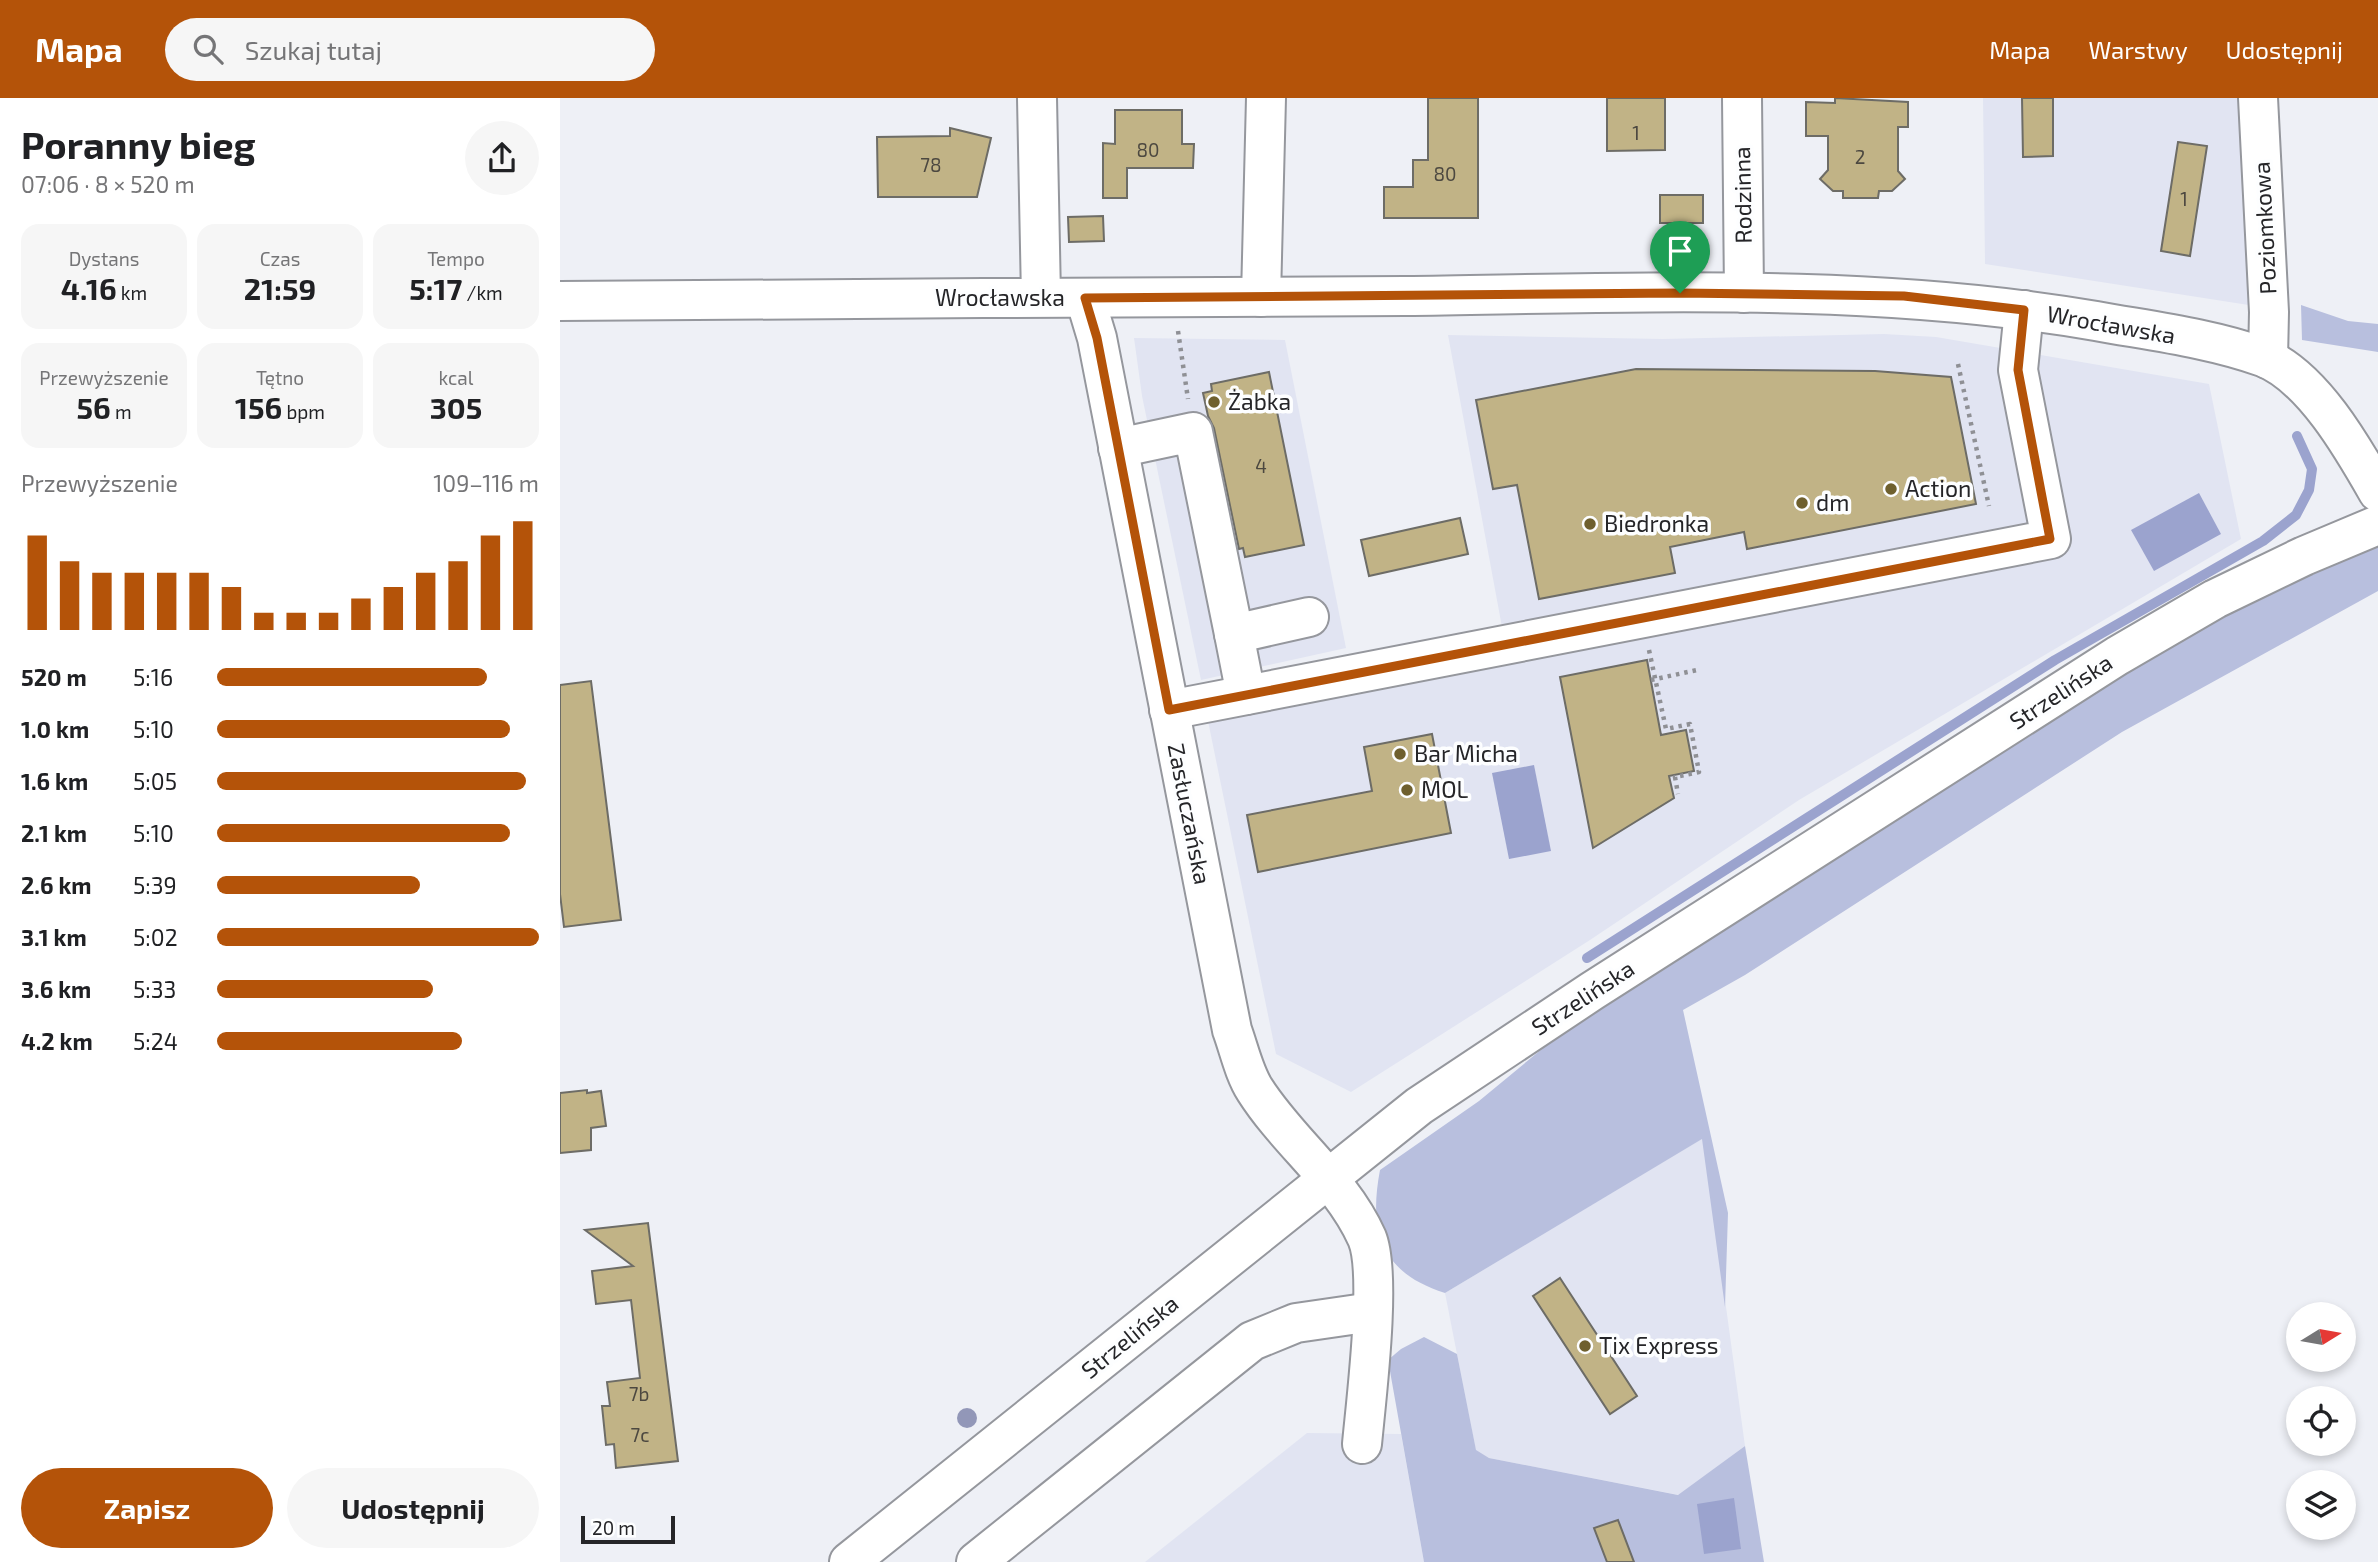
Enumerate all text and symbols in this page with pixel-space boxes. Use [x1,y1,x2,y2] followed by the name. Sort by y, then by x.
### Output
[165,18,655,81] search box
[35,29,123,69] text: Mapa
[189,30,227,68] icon: search
[245,34,382,65] text: Szukaj tutaj
[1989,35,2051,64] text: Mapa
[2089,35,2188,64] text: Warstwy
[2226,35,2343,64] text: Udostępnij
[21,121,256,167] text: Poranny bieg
[465,121,539,195] button: share
[1632,121,1640,144] house number: 1
[1137,138,1160,161] house number: 80
[1855,145,1865,168] house number: 2
[1727,146,1757,244] street label: Rodzinna
[920,153,942,176] house number: 78
[2247,161,2281,295] street label: Poziomkowa
[1434,162,1457,185] house number: 80
[21,170,195,198] text: 07:06 · 8 × 520 m
[2180,187,2188,210] house number: 1
[1650,221,1710,293] pin
[1661,232,1699,270] icon: arrive
[69,247,139,270] text: Dystans
[260,247,300,270] text: Czas
[427,247,485,270] text: Tempo
[61,270,117,306] text: 4.16
[244,270,316,306] text: 21:59
[409,270,462,306] text: 5:17
[117,281,147,304] text: km
[462,281,503,304] text: /km
[935,283,1065,311] street label: Wrocławska
[2045,299,2178,349] street label: Wrocławska
[39,366,169,389] text: Przewyższenie
[256,366,304,389] text: Tętno
[439,366,473,389] text: kcal
[1228,387,1291,415] place label: Żabka
[76,389,111,425] text: 56
[235,389,282,425] text: 156
[430,389,482,425] text: 305
[1206,394,1222,410] marker: Żabka
[111,400,132,423] text: m
[282,400,325,423] text: bpm
[1255,454,1267,477] house number: 4
[21,469,178,497] text: Przewyższenie
[433,469,539,497] text: 109–116 m
[1905,474,1971,502] place label: Action
[1883,481,1899,497] marker: Action
[1816,488,1849,516] place label: dm
[1794,495,1810,511] marker: dm
[1604,509,1709,537] place label: Biedronka
[1582,516,1598,532] marker: Biedronka
[2004,648,2117,735] street label: Strzelińska
[21,663,87,691] text: 520 m
[133,663,173,691] text: 5:16
[21,715,89,743] text: 1.0 km
[133,715,174,743] text: 5:10
[1414,739,1518,767] place label: Bar Micha
[1163,741,1217,887] street label: Zasłuczańska
[1392,746,1408,762] marker: Bar Micha
[21,767,88,795] text: 1.6 km
[133,767,177,795] text: 5:05
[1421,775,1469,803] place label: MOL
[1399,782,1415,798] marker: MOL
[21,819,87,847] text: 2.1 km
[133,819,174,847] text: 5:10
[21,871,92,899] text: 2.6 km
[133,871,177,899] text: 5:39
[21,923,87,951] text: 3.1 km
[133,923,178,951] text: 5:02
[1526,954,1639,1041] street label: Strzelińska
[21,975,91,1003] text: 3.6 km
[133,975,176,1003] text: 5:33
[21,1027,93,1055] text: 4.2 km
[133,1027,178,1055] text: 5:24
[1075,1289,1184,1384] street label: Strzelińska
[2286,1302,2356,1372] north arrow
[2286,1302,2356,1540] map controls
[1599,1331,1718,1359] place label: Tix Express
[1577,1338,1593,1354] marker: Tix Express
[629,1382,649,1405] house number: 7b
[2286,1386,2356,1456] button: locate
[630,1423,650,1446] house number: 7c
[21,1468,273,1548] button: Zapisz
[287,1468,539,1548] button: Udostępnij
[2286,1470,2356,1540] button: layers
[581,1513,676,1545] scale bar
[592,1516,635,1539] text: 20 m

